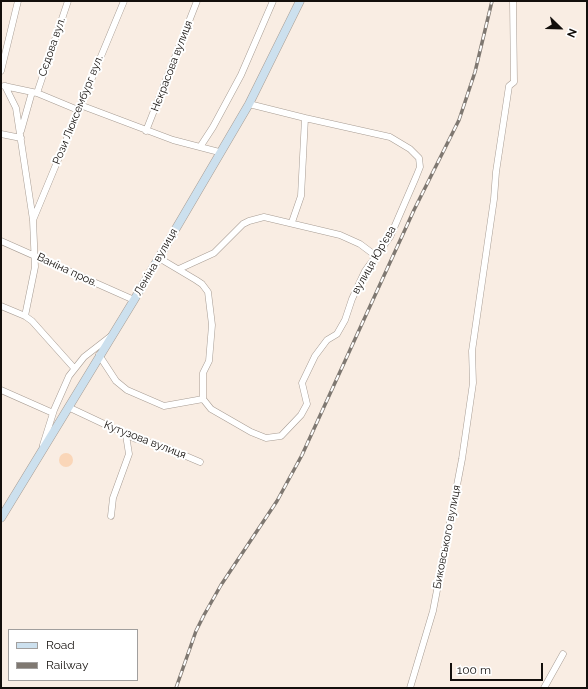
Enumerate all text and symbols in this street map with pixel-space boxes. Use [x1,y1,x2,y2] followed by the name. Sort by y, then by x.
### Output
[540,8,580,48] north arrow
[36,16,68,78] street label: Сєдова вул.
[149,19,195,113] street label: Нєкрасова вулиця
[564,26,579,39] text: N
[50,53,106,167] street label: Рози Люксембург вул.
[349,224,399,296] street label: вулиця Юр'єва
[131,226,181,298] street label: Леніна вулиця
[35,250,99,290] street label: Ваніна пров.
[102,418,188,462] street label: Кутузова вулиця
[430,484,464,590] street label: Биковського вулиця
[8,629,138,681] legend
[46,638,75,652] text: Road
[452,655,545,681] scale bar
[46,658,88,672] text: Railway
[457,663,491,677] text: 100 m

